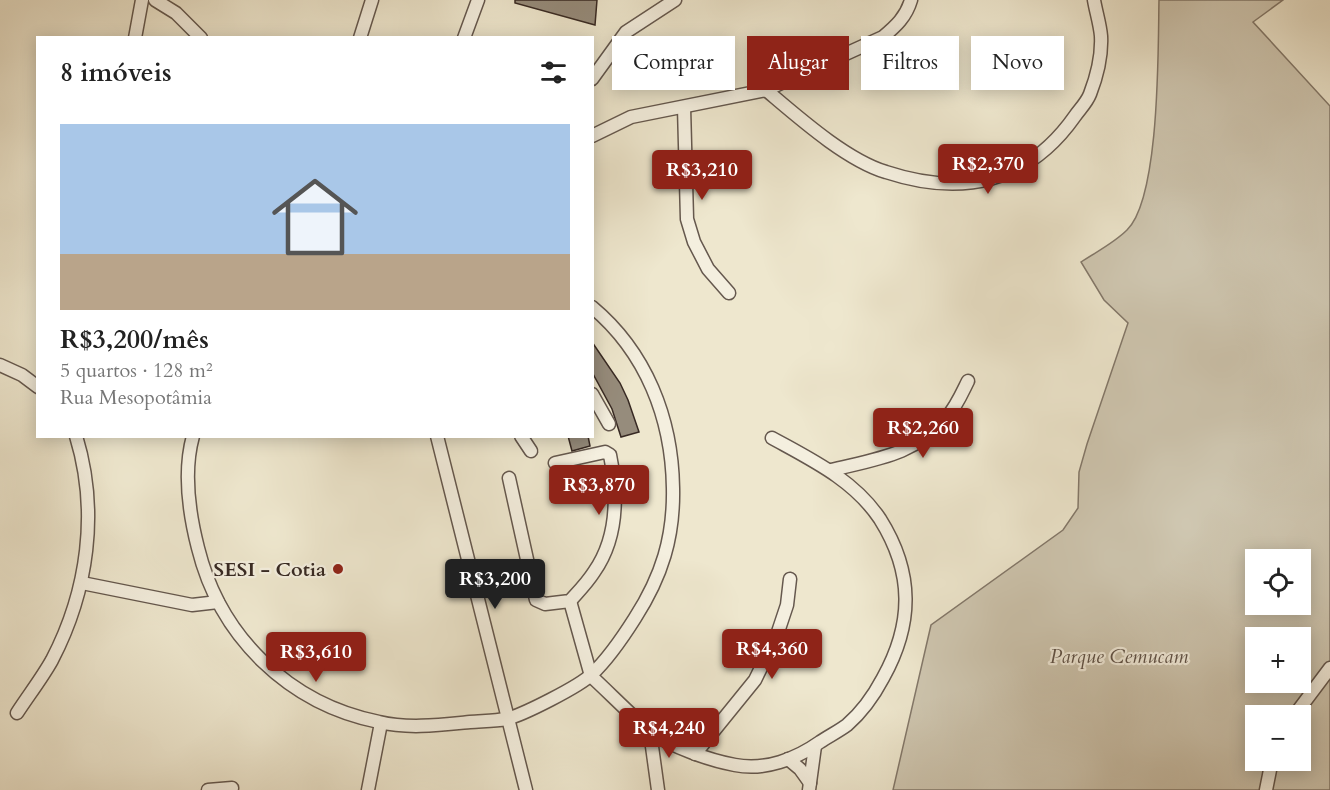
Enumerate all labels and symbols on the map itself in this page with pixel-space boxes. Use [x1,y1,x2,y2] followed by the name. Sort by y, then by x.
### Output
[933,144,1043,195] pin: R$2,370
[647,150,757,201] pin: R$3,210
[868,408,978,459] pin: R$2,260
[544,465,654,516] pin: R$3,870
[213,556,326,583] place label: SESI - Cotia
[440,559,550,610] pin: R$3,200
[331,562,345,576] marker: SESI - Cotia
[717,629,827,680] pin: R$4,360
[261,632,371,683] pin: R$3,610
[1050,643,1188,670] park label: Parque Cemucam
[614,708,724,759] pin: R$4,240

